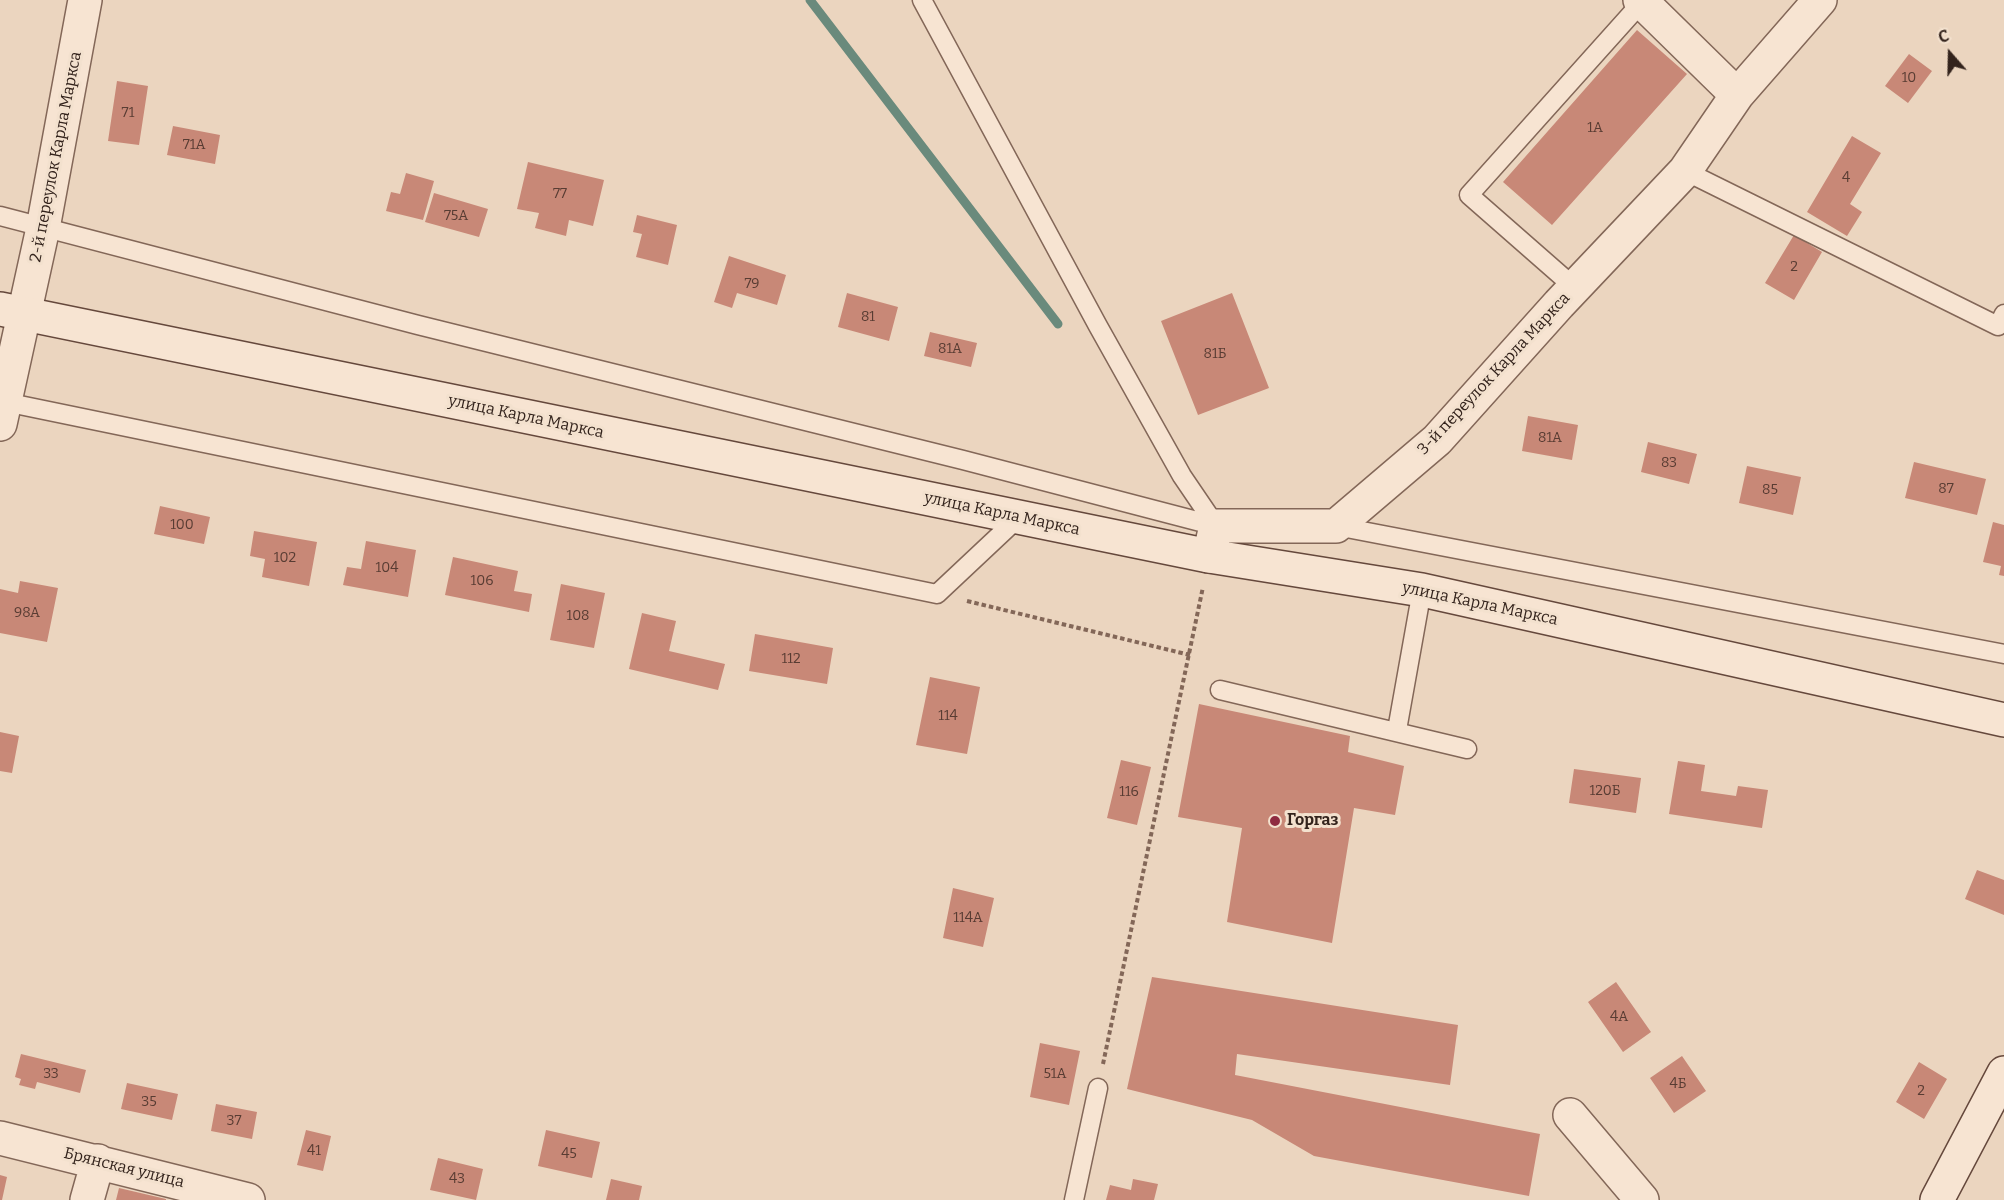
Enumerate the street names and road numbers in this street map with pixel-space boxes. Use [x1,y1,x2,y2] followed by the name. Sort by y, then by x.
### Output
[26,50,86,264] street label: 2-й переулок Карла Маркса
[1414,289,1574,459] street label: 3-й переулок Карла Маркса
[447,391,605,443] street label: улица Карла Маркса
[923,488,1081,540] street label: улица Карла Маркса
[1401,578,1559,630] street label: улица Карла Маркса
[62,1144,186,1192] street label: Брянская улица

